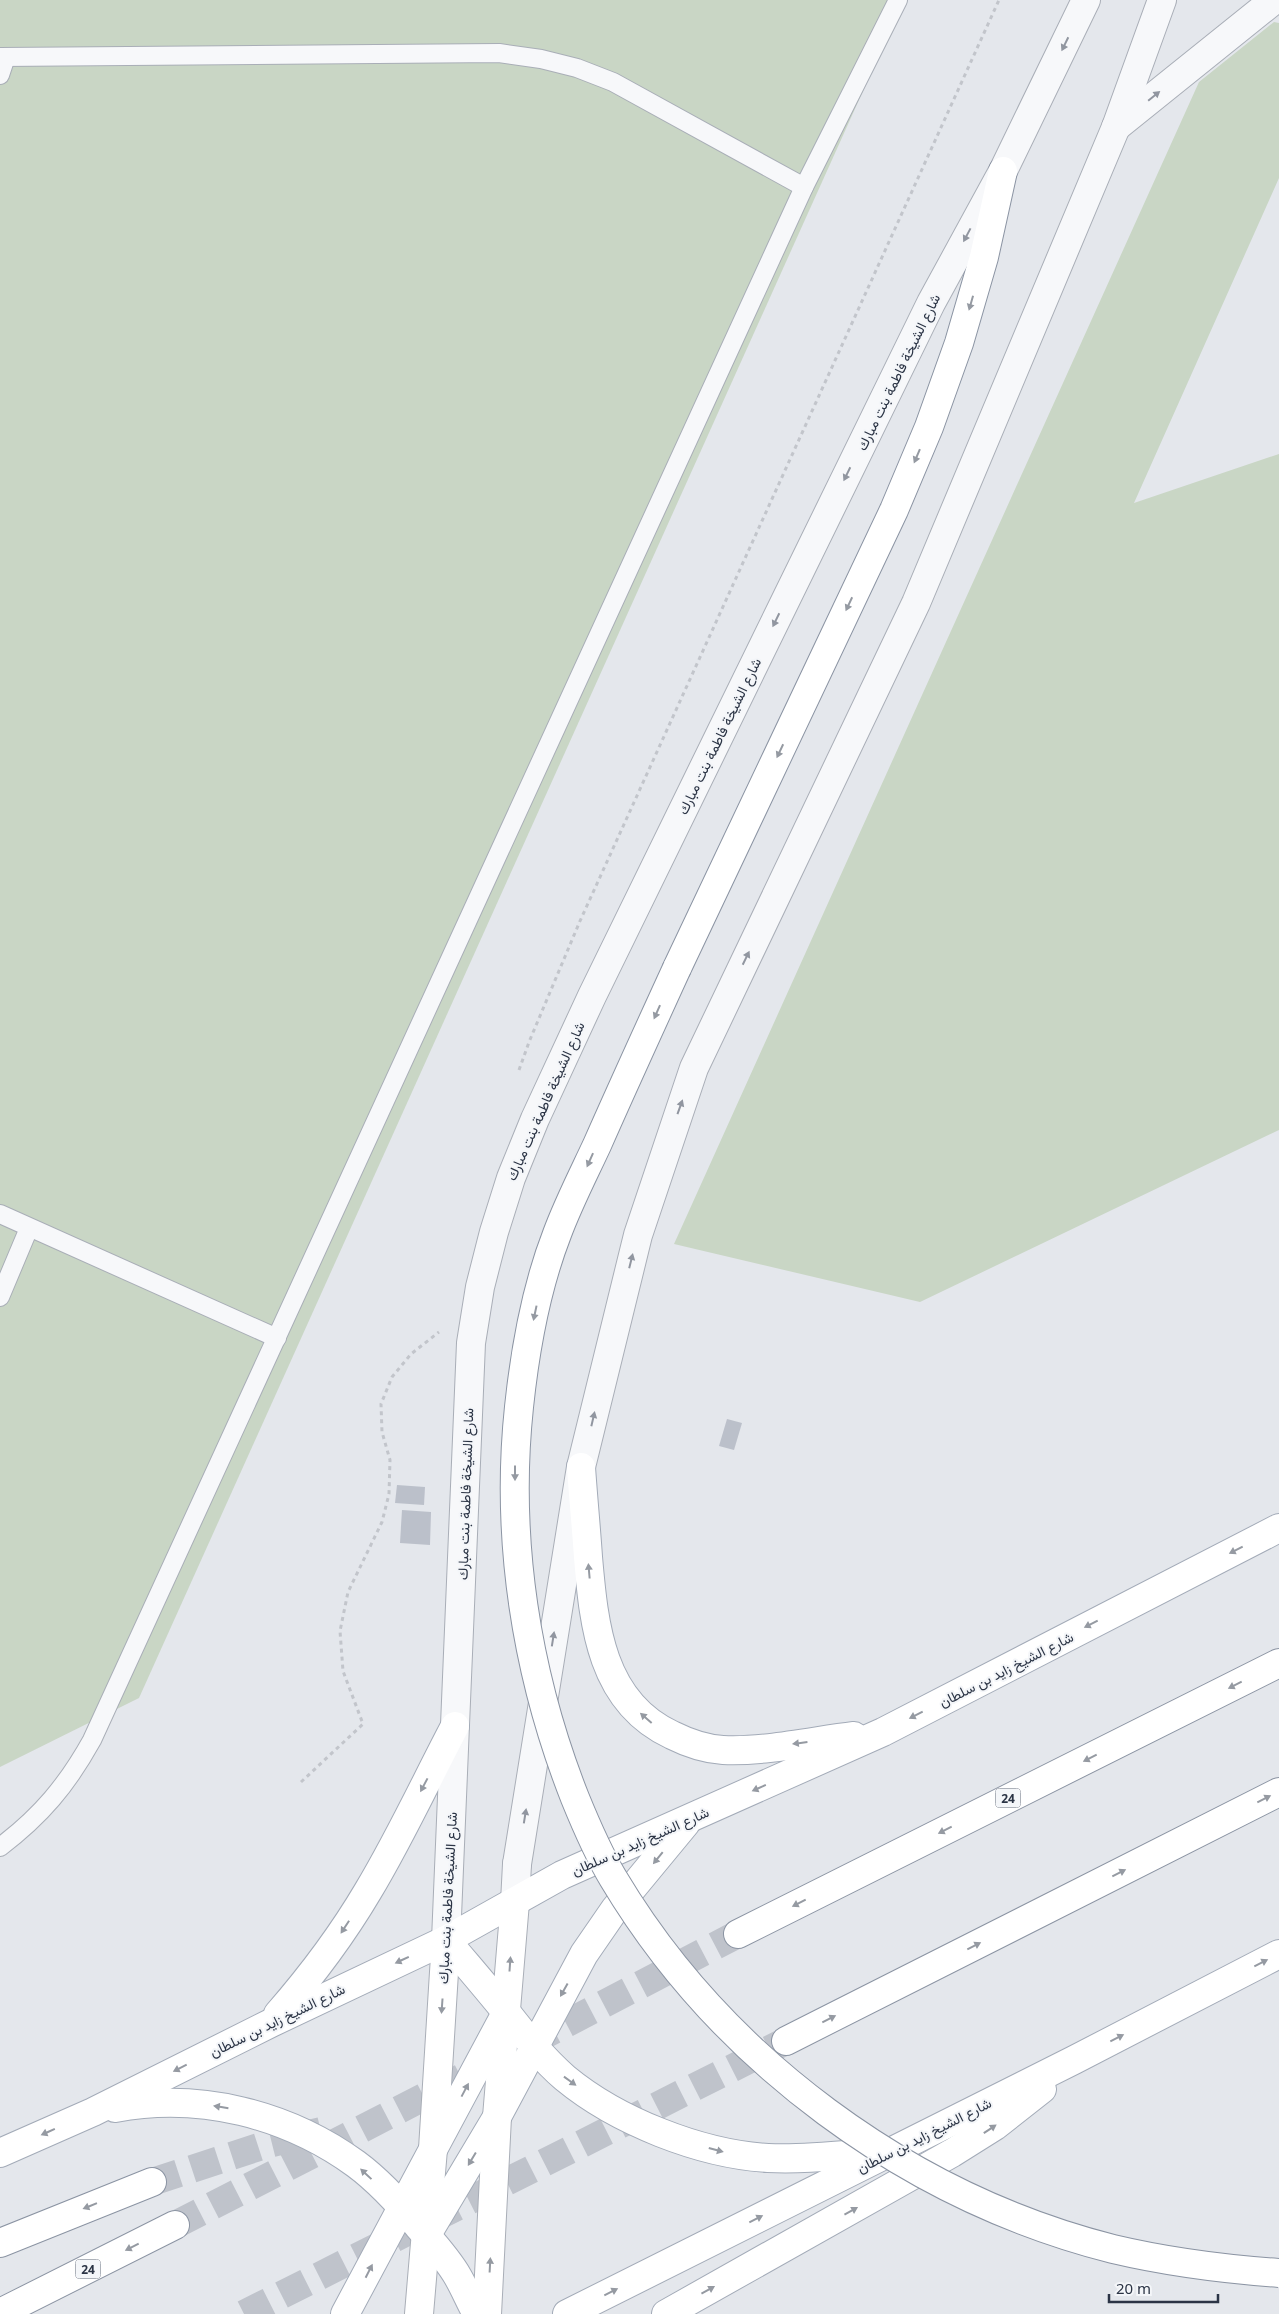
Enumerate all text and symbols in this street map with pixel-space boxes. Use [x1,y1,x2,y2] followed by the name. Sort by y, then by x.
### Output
[1060,37,1068,51] one-way arrow
[1147,91,1160,102] one-way arrow
[963,228,971,243] one-way arrow
[852,290,946,454] street label: شارع الشيخة فاطمة بنت مبارك
[966,295,974,310] one-way arrow
[912,449,920,463] one-way arrow
[843,467,851,482] one-way arrow
[845,597,853,611] one-way arrow
[772,613,780,628] one-way arrow
[673,654,767,818] street label: شارع الشيخة فاطمة بنت مبارك
[775,744,783,758] one-way arrow
[742,951,750,965] one-way arrow
[652,1005,660,1019] one-way arrow
[501,1018,591,1184] street label: شارع الشيخة فاطمة بنت مبارك
[677,1099,684,1114] one-way arrow
[586,1153,594,1167] one-way arrow
[627,1254,635,1269] one-way arrow
[531,1305,539,1320] one-way arrow
[453,1408,479,1580] street label: شارع الشيخة فاطمة بنت مبارك
[589,1412,597,1427] one-way arrow
[511,1466,519,1482] one-way arrow
[1228,1546,1243,1554] one-way arrow
[585,1563,593,1579] one-way arrow
[1085,1620,1098,1629] one-way arrow
[936,1627,1077,1713] street label: شارع الشيخ زايد بن سلطان
[550,1630,558,1646] one-way arrow
[1228,1681,1243,1689] one-way arrow
[909,1711,923,1719] one-way arrow
[640,1713,652,1724] one-way arrow
[792,1739,808,1747] one-way arrow
[1083,1754,1097,1762] one-way arrow
[420,1778,428,1792] one-way arrow
[752,1785,766,1793] one-way arrow
[996,1789,1020,1808] road number: 24
[1257,1795,1272,1803] one-way arrow
[568,1802,713,1882] street label: شارع الشيخ زايد بن سلطان
[521,1808,529,1824] one-way arrow
[433,1812,463,1985] street label: شارع الشيخة فاطمة بنت مبارك
[938,1826,952,1834] one-way arrow
[652,1851,663,1864] one-way arrow
[1112,1869,1127,1877] one-way arrow
[792,1899,807,1907] one-way arrow
[341,1920,350,1934] one-way arrow
[967,1942,982,1950] one-way arrow
[506,1956,514,1972] one-way arrow
[395,1957,409,1965] one-way arrow
[1254,1959,1269,1967] one-way arrow
[206,1979,349,2063] street label: شارع الشيخ زايد بن سلطان
[560,1983,568,1998] one-way arrow
[437,1998,445,2014] one-way arrow
[822,2015,836,2023] one-way arrow
[1110,2034,1124,2042] one-way arrow
[173,2064,187,2072] one-way arrow
[563,2076,577,2086] one-way arrow
[460,2084,469,2097] one-way arrow
[854,2093,995,2179] street label: شارع الشيخ زايد بن سلطان
[212,2102,228,2110] one-way arrow
[984,2124,997,2133] one-way arrow
[41,2128,55,2136] one-way arrow
[709,2146,724,2154] one-way arrow
[468,2153,477,2166] one-way arrow
[361,2168,373,2180] one-way arrow
[83,2203,98,2211] one-way arrow
[844,2207,857,2216] one-way arrow
[749,2215,763,2223] one-way arrow
[125,2243,139,2251] one-way arrow
[486,2257,494,2273] one-way arrow
[76,2260,100,2278] road number: 24
[365,2264,373,2278] one-way arrow
[1109,2272,1218,2304] scale bar
[1116,2278,1151,2298] text: 20 m
[701,2286,716,2294] one-way arrow
[604,2288,618,2296] one-way arrow

